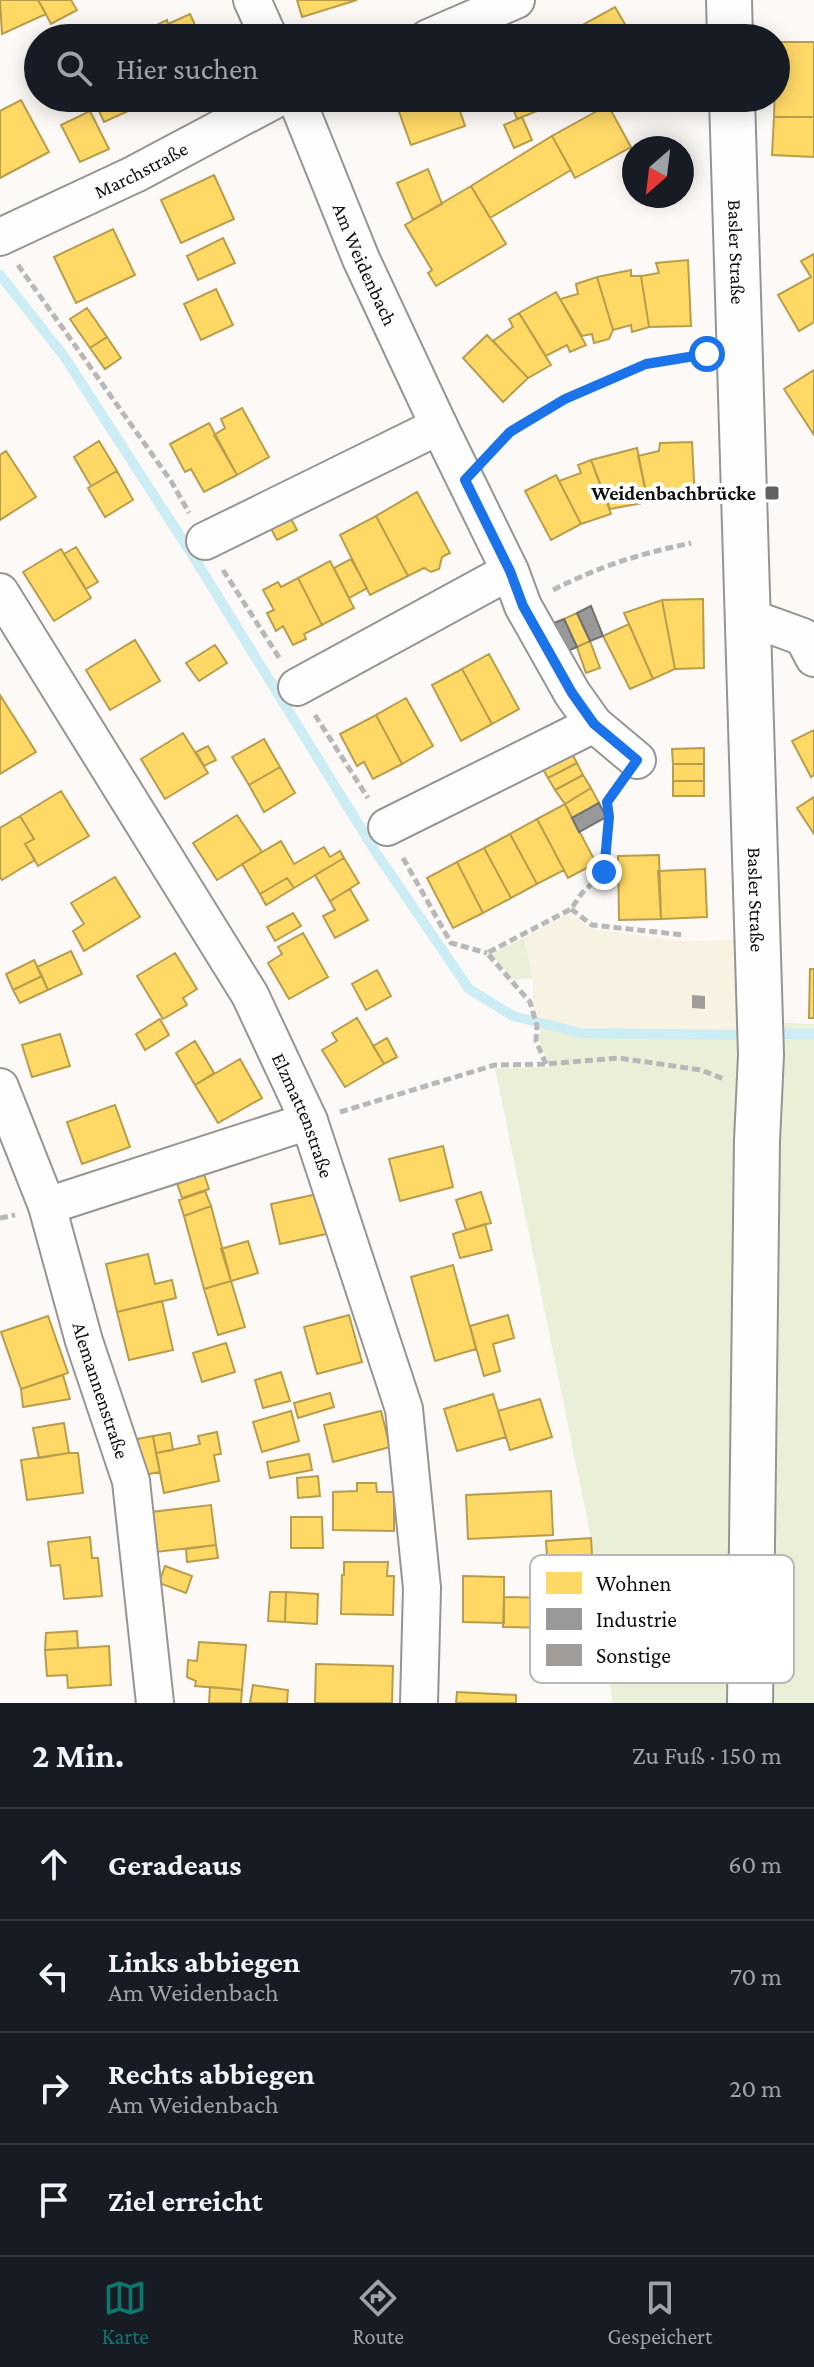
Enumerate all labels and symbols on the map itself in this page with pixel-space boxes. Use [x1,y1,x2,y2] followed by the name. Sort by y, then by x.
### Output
[622,136,694,208] north arrow
[91,137,192,203] street label: Marchstraße
[724,199,749,305] street label: Basler Straße
[329,200,402,329] street label: Am Weidenbach
[689,336,725,372] route start
[590,482,756,504] place label: Weidenbachbrücke
[763,484,781,502] marker: Weidenbachbrücke
[744,847,769,953] street label: Basler Straße
[586,854,622,890] route end
[268,1049,338,1181] street label: Elzmattenstraße
[68,1320,134,1461] street label: Alemannenstraße
[530,1555,794,1683] legend
[596,1571,671,1596] text: Wohnen
[596,1607,677,1632] text: Industrie
[596,1643,671,1668] text: Sonstige

